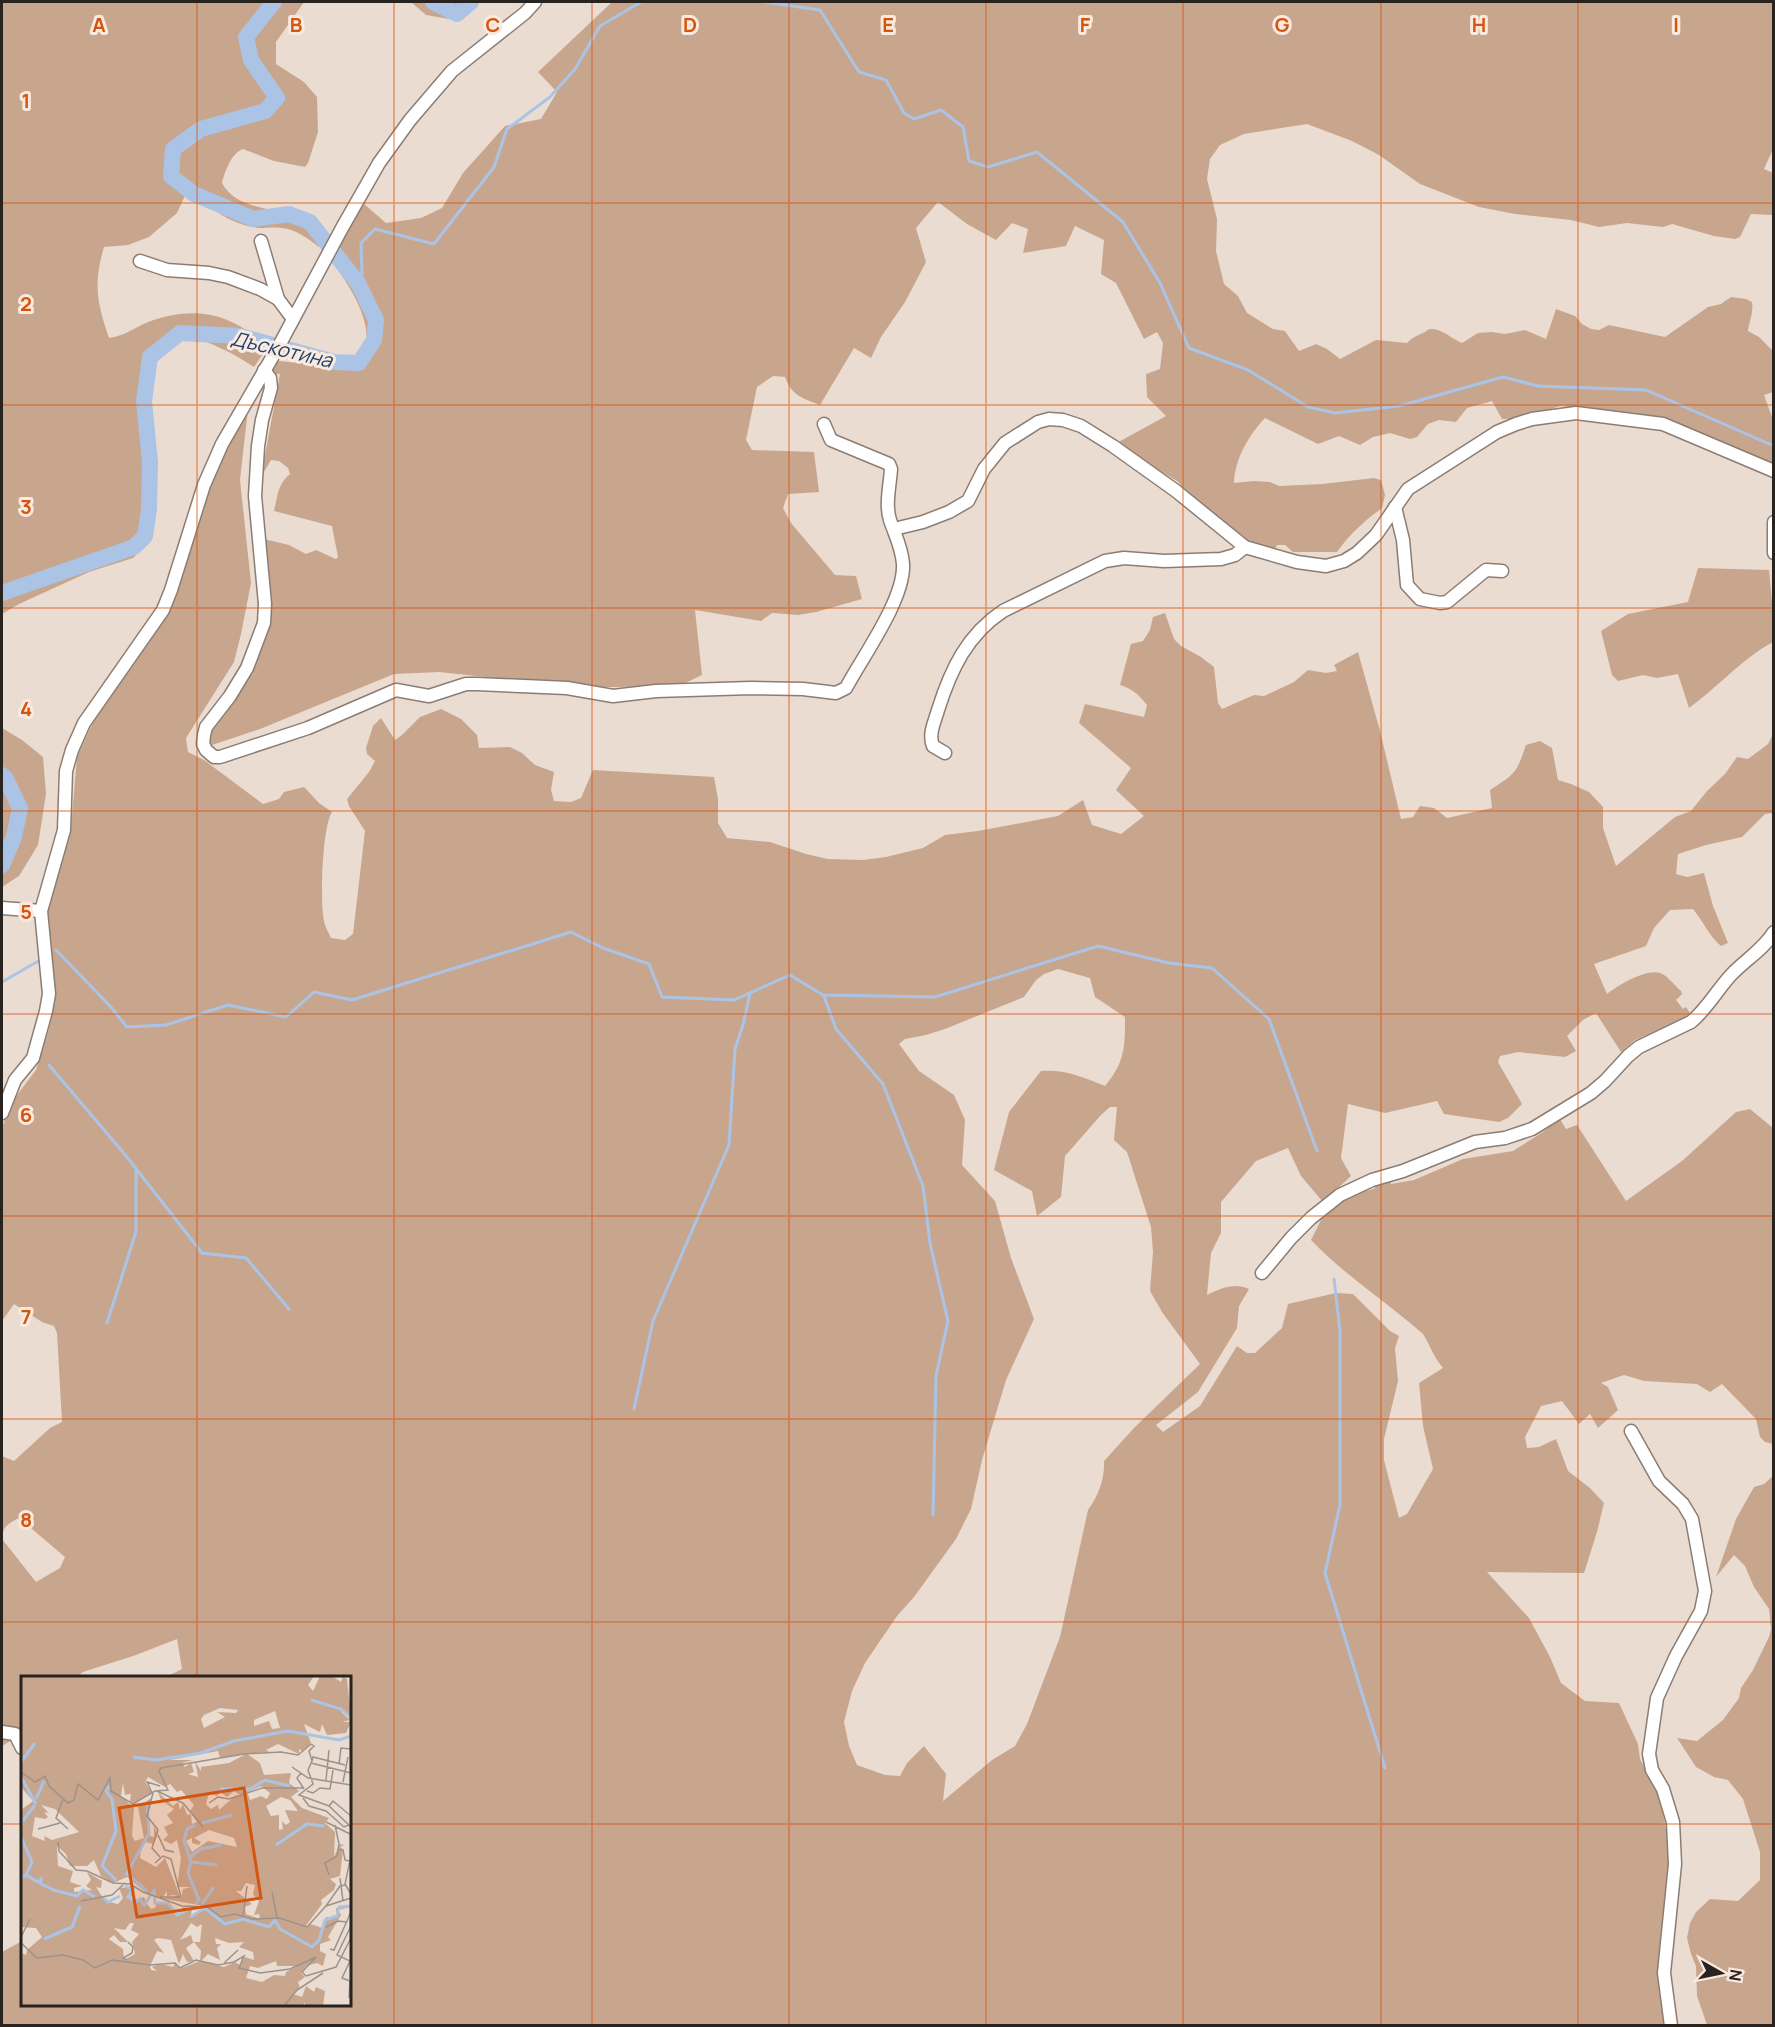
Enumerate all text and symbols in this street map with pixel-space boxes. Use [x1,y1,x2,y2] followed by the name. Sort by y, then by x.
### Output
[92,11,106,38] text: A
[290,11,303,38] text: B
[486,11,500,38] text: C
[683,11,697,38] text: D
[882,11,894,38] text: E
[1080,11,1091,38] text: F
[1275,11,1290,38] text: G
[1472,11,1486,38] text: H
[1673,11,1679,38] text: I
[22,87,30,114] text: 1
[20,290,32,317] text: 2
[229,324,336,374] water label: Дъскотина
[20,493,32,520] text: 3
[20,695,32,722] text: 4
[20,898,32,925] text: 5
[20,1101,32,1128] text: 6
[21,1303,31,1330] text: 7
[20,1506,32,1533] text: 8
[21,1676,351,2006] inset map
[1691,1943,1751,2003] north arrow
[1724,1968,1748,1983] text: N

